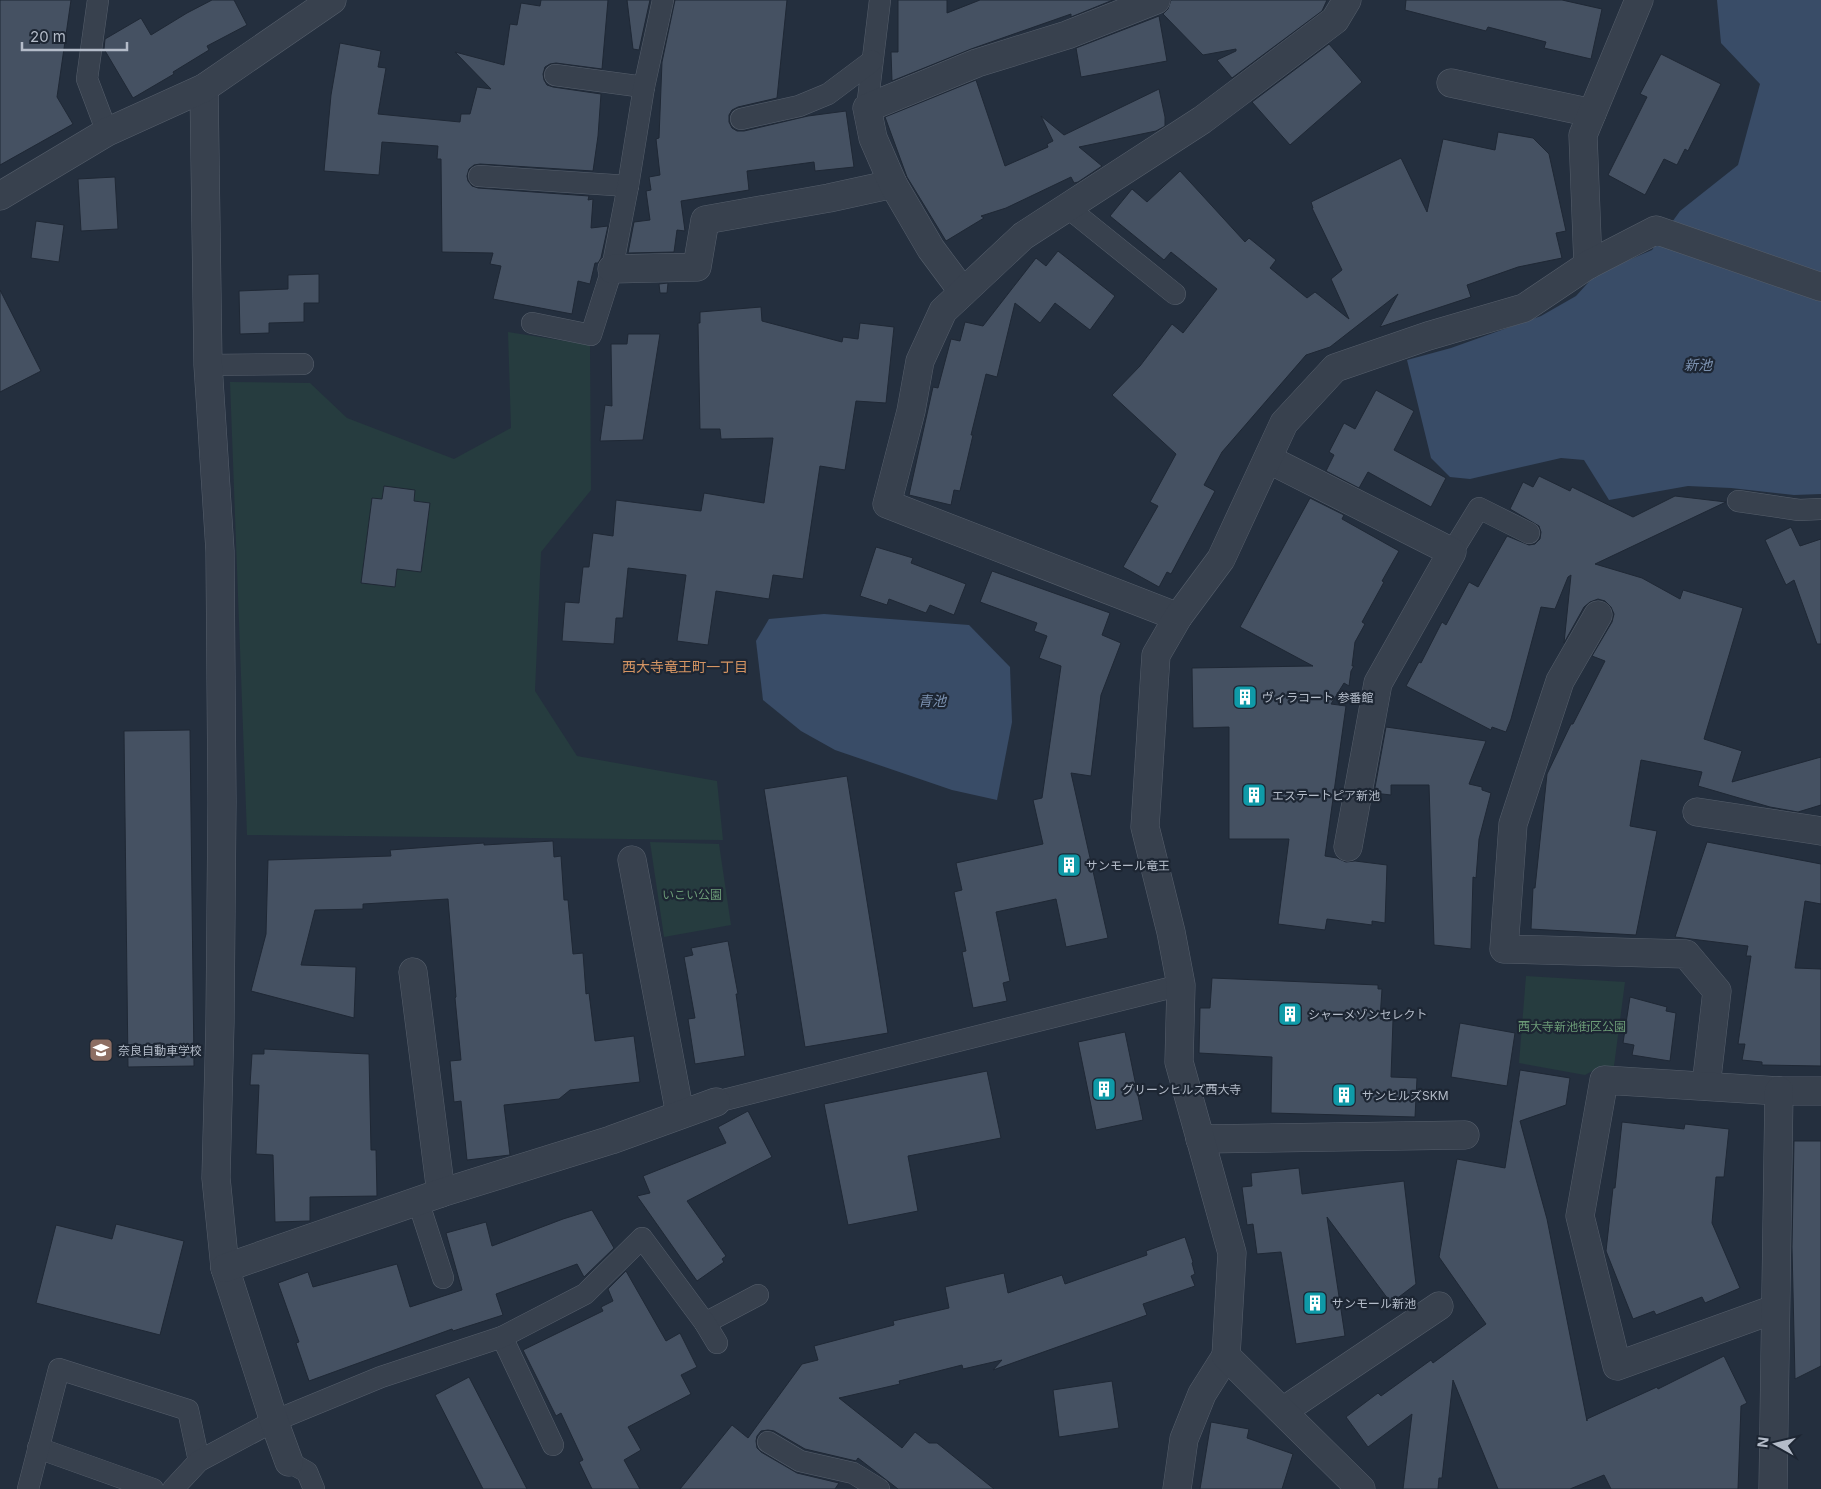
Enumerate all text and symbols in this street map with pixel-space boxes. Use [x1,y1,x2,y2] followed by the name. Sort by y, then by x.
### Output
[22,20,128,52] scale bar
[30,27,66,46] text: 20 m
[1684,356,1714,373] water label: 新池
[622,658,748,675] district label: 西大寺竜王町一丁目
[1232,684,1258,710] building icon: ヴィラコート 参番館
[1262,690,1373,705] place label: ヴィラコート 参番館
[918,692,948,709] water label: 青池
[1241,782,1267,808] building icon: エステートピア新池
[1272,788,1380,803] place label: エステートピア新池
[1056,852,1082,878] building icon: サンモール竜王
[1086,858,1170,873] place label: サンモール竜王
[662,887,722,902] park label: いこい公園
[1277,1001,1303,1027] building icon: シャーメゾンセレクト
[1308,1007,1428,1022] place label: シャーメゾンセレクト
[1518,1019,1626,1034] park label: 西大寺新池街区公園
[88,1037,114,1063] school or university icon: 奈良自動車学校
[118,1043,202,1058] place label: 奈良自動車学校
[1091,1076,1117,1102] building icon: グリーンヒルズ西大寺
[1122,1082,1241,1097] place label: グリーンヒルズ西大寺
[1331,1082,1357,1108] building icon: サンヒルズSKM
[1362,1088,1449,1103] place label: サンヒルズSKM
[1302,1290,1328,1316] building icon: サンモール新池
[1332,1296,1416,1311] place label: サンモール新池
[1751,1419,1801,1469] north arrow
[1753,1436,1772,1449] text: N

